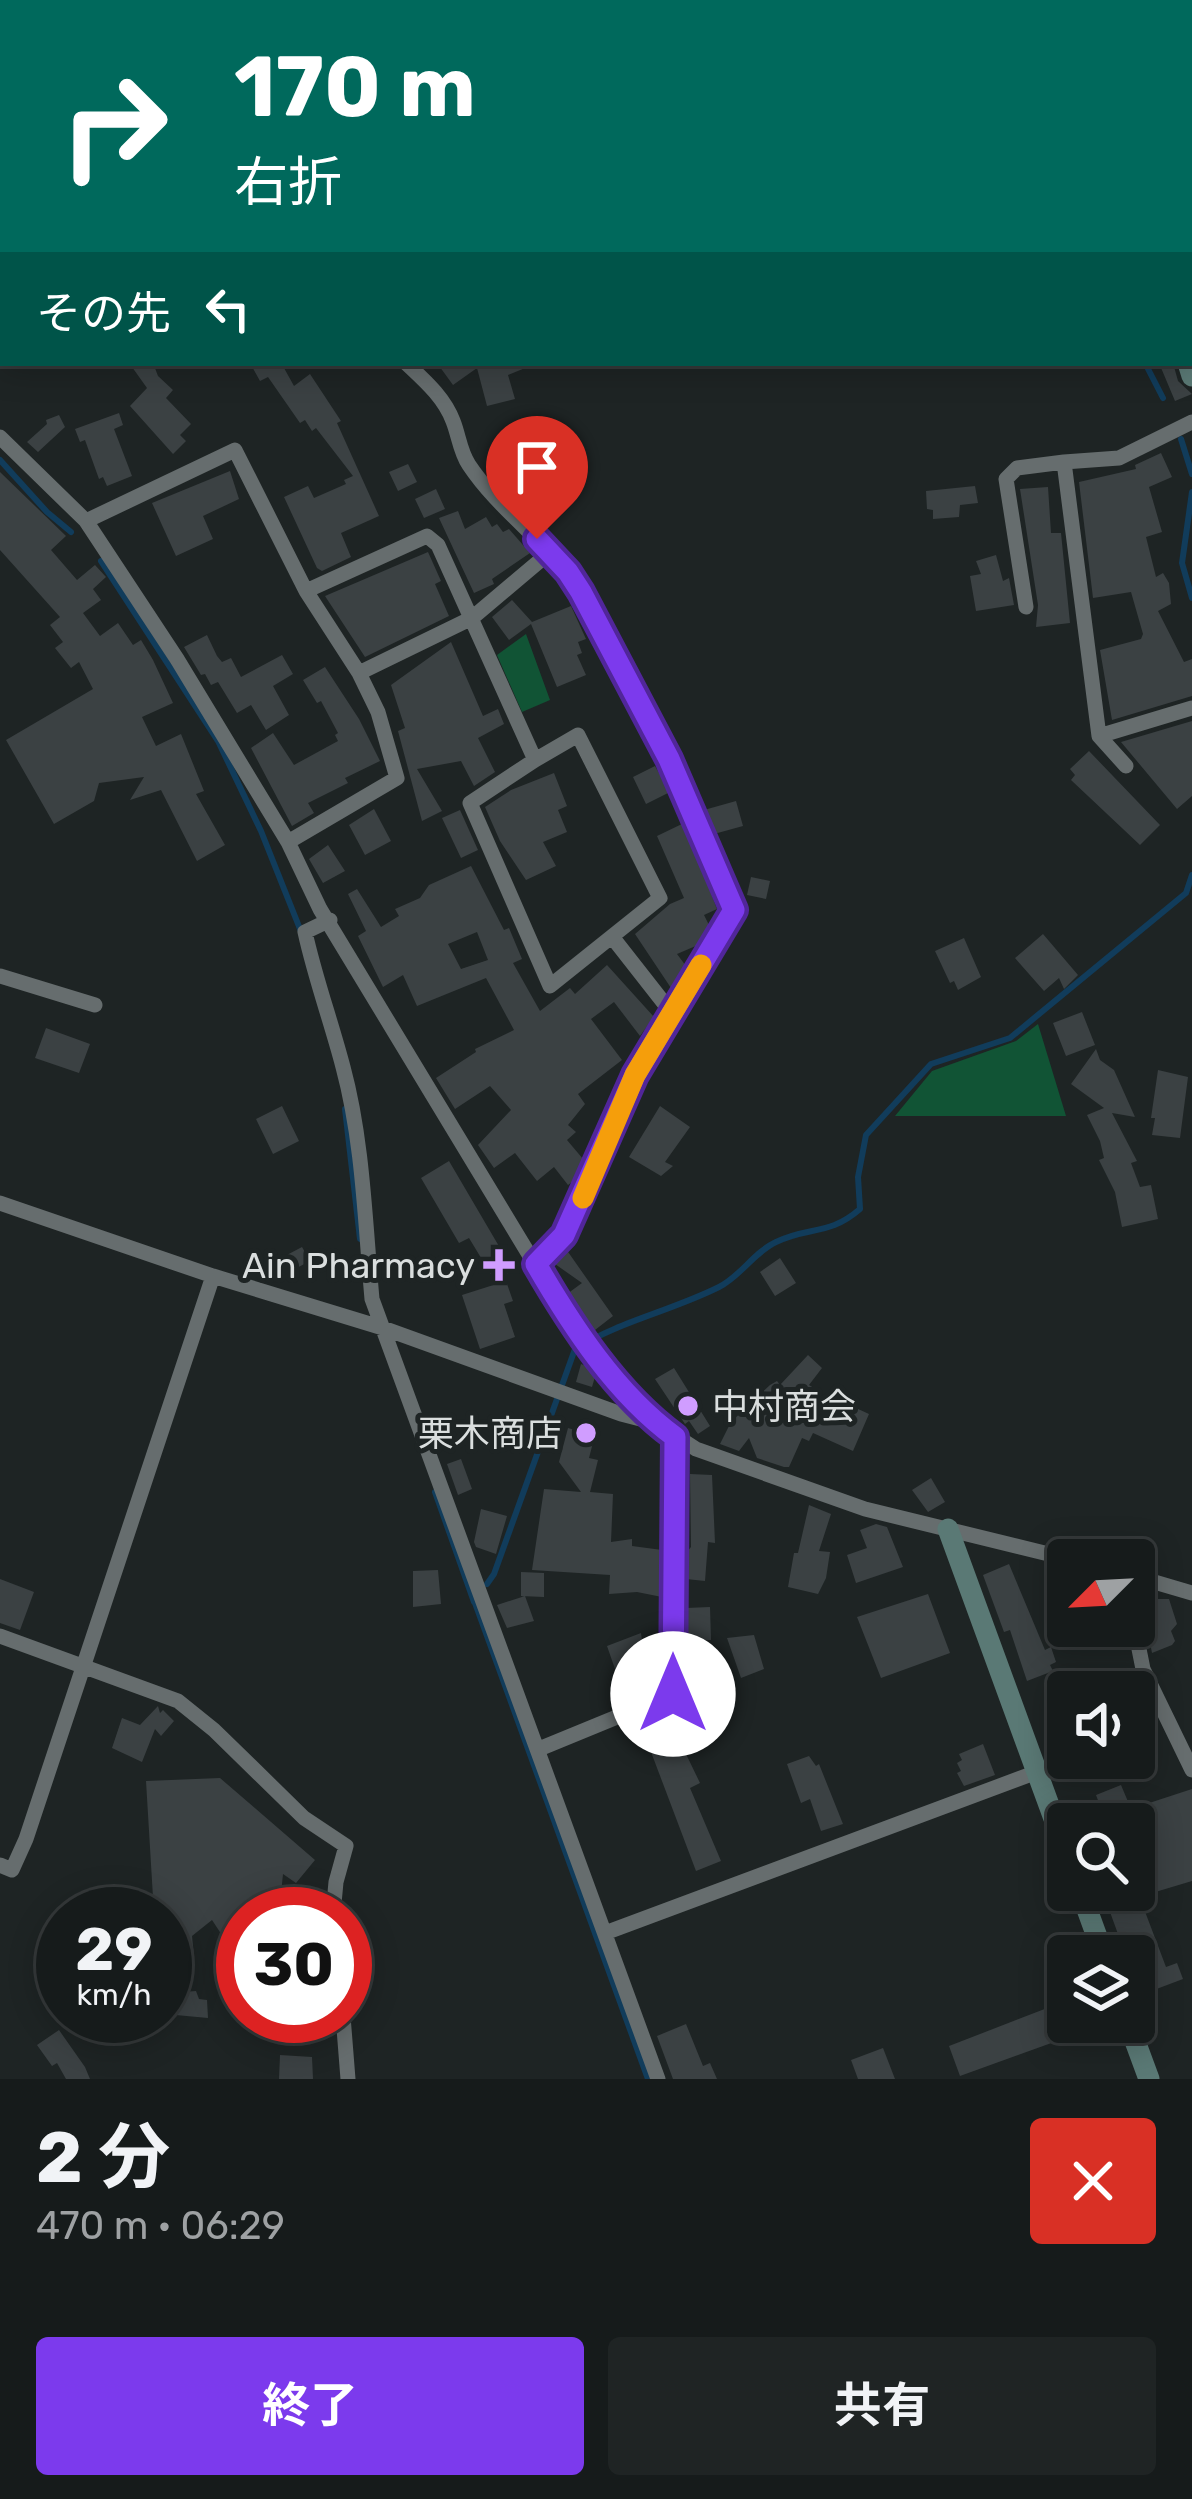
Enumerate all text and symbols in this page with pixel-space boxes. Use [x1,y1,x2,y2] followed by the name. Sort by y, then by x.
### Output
[234,37,476,137] text: 170 m
[36,48,192,204] icon: right
[234,151,342,215] text: 右折
[195,276,261,342] icon: left
[36,287,171,340] text: その先
[486,416,588,539] pin
[504,434,570,500] icon: arrive
[242,1244,475,1287] place label: Ain Pharmacy
[486,1252,512,1278] marker: Ain Pharmacy
[712,1385,856,1428] place label: 中村商会
[675,1393,701,1419] marker: 中村商会
[418,1412,562,1455] place label: 栗木商店
[573,1420,599,1446] marker: 栗木商店
[1047,1539,1155,1647] north arrow
[1047,1539,1155,2043] map controls
[610,1631,736,1757] position arrow
[1047,1671,1155,1779] button: sound
[1047,1803,1155,1911] button: search
[216,1887,372,2043] speed limit sign: 30
[75,1914,153,1985] text: 29
[1047,1935,1155,2043] button: layers
[77,1977,151,2013] text: km/h
[36,2115,170,2200] text: 2 分
[1030,2118,1156,2244] button: close
[36,2203,285,2249] text: 470 m · 06:29
[36,2337,584,2475] button: 終了
[608,2337,1156,2475] button: 共有

